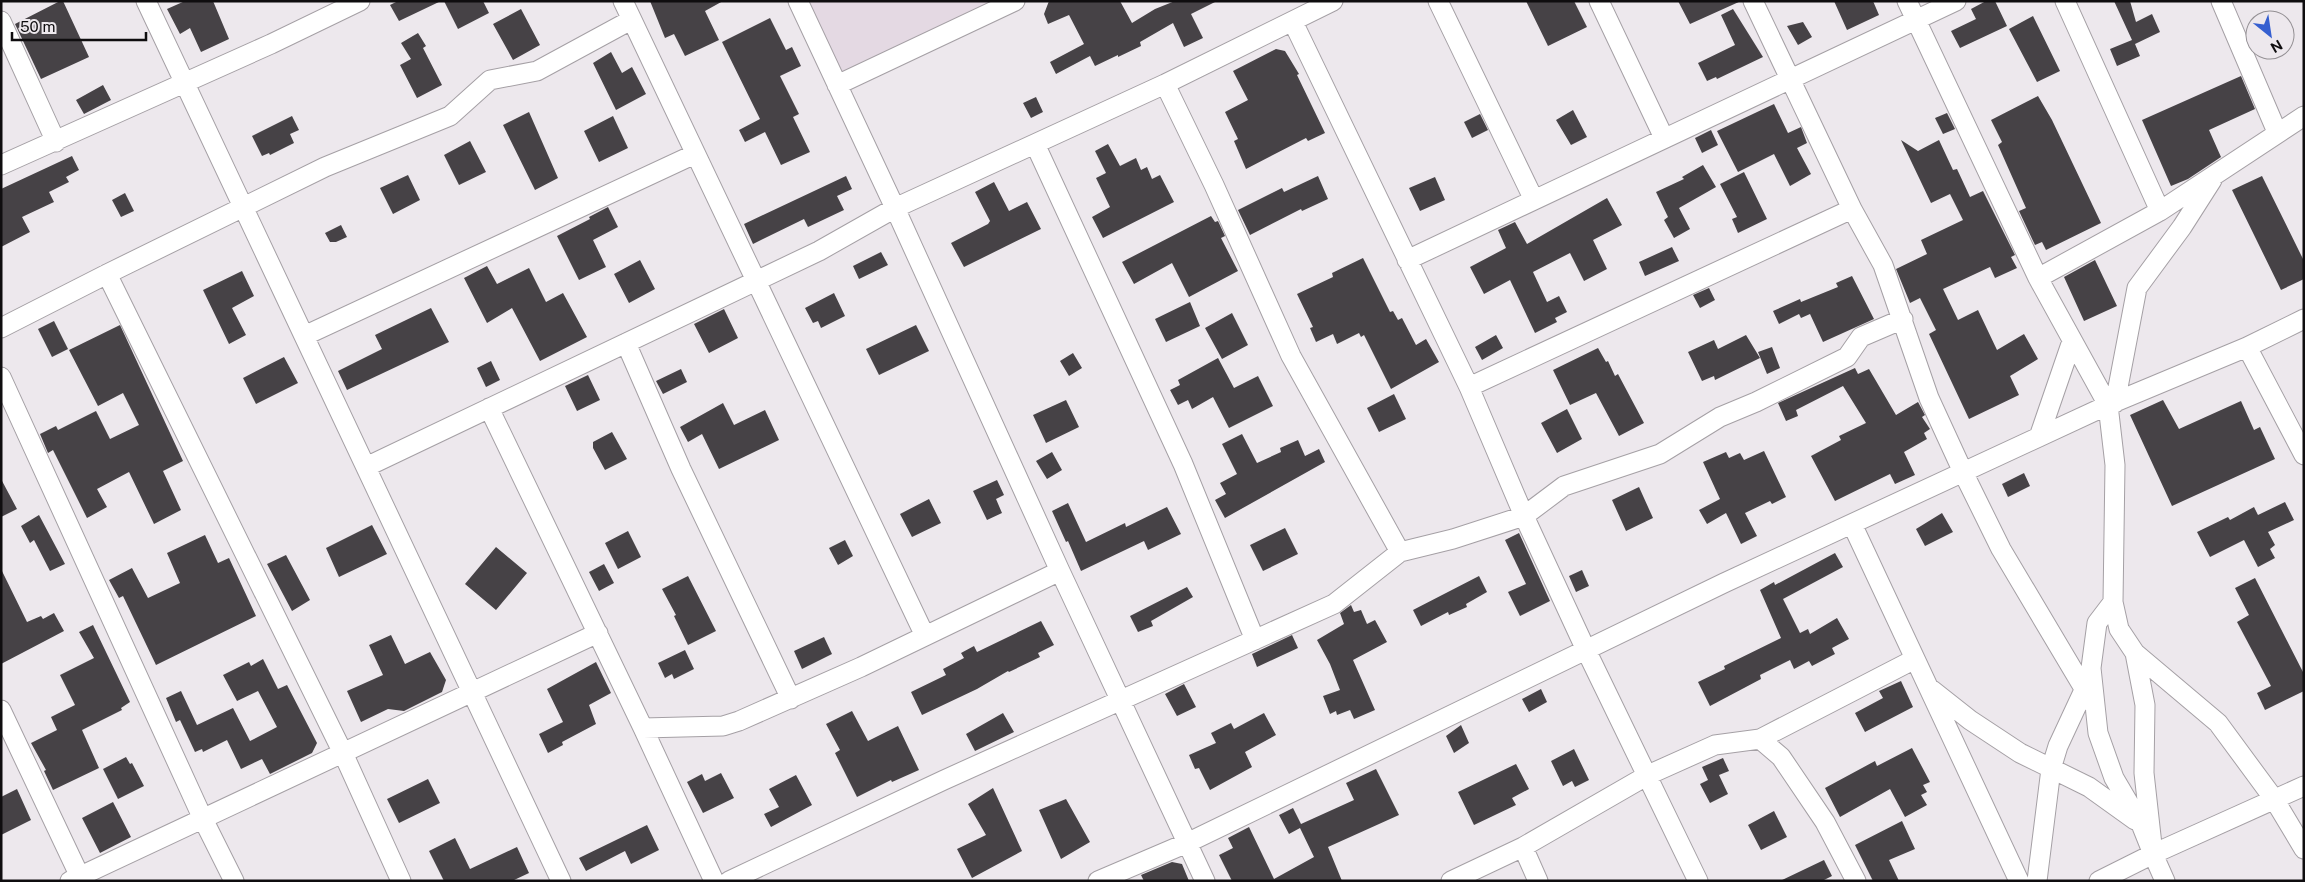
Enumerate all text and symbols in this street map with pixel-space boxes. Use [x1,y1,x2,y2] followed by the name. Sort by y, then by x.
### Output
[12,10,146,42] scale bar
[2245,10,2295,60] north arrow
[20,18,55,35] text: 50 m
[2268,37,2285,56] text: N

